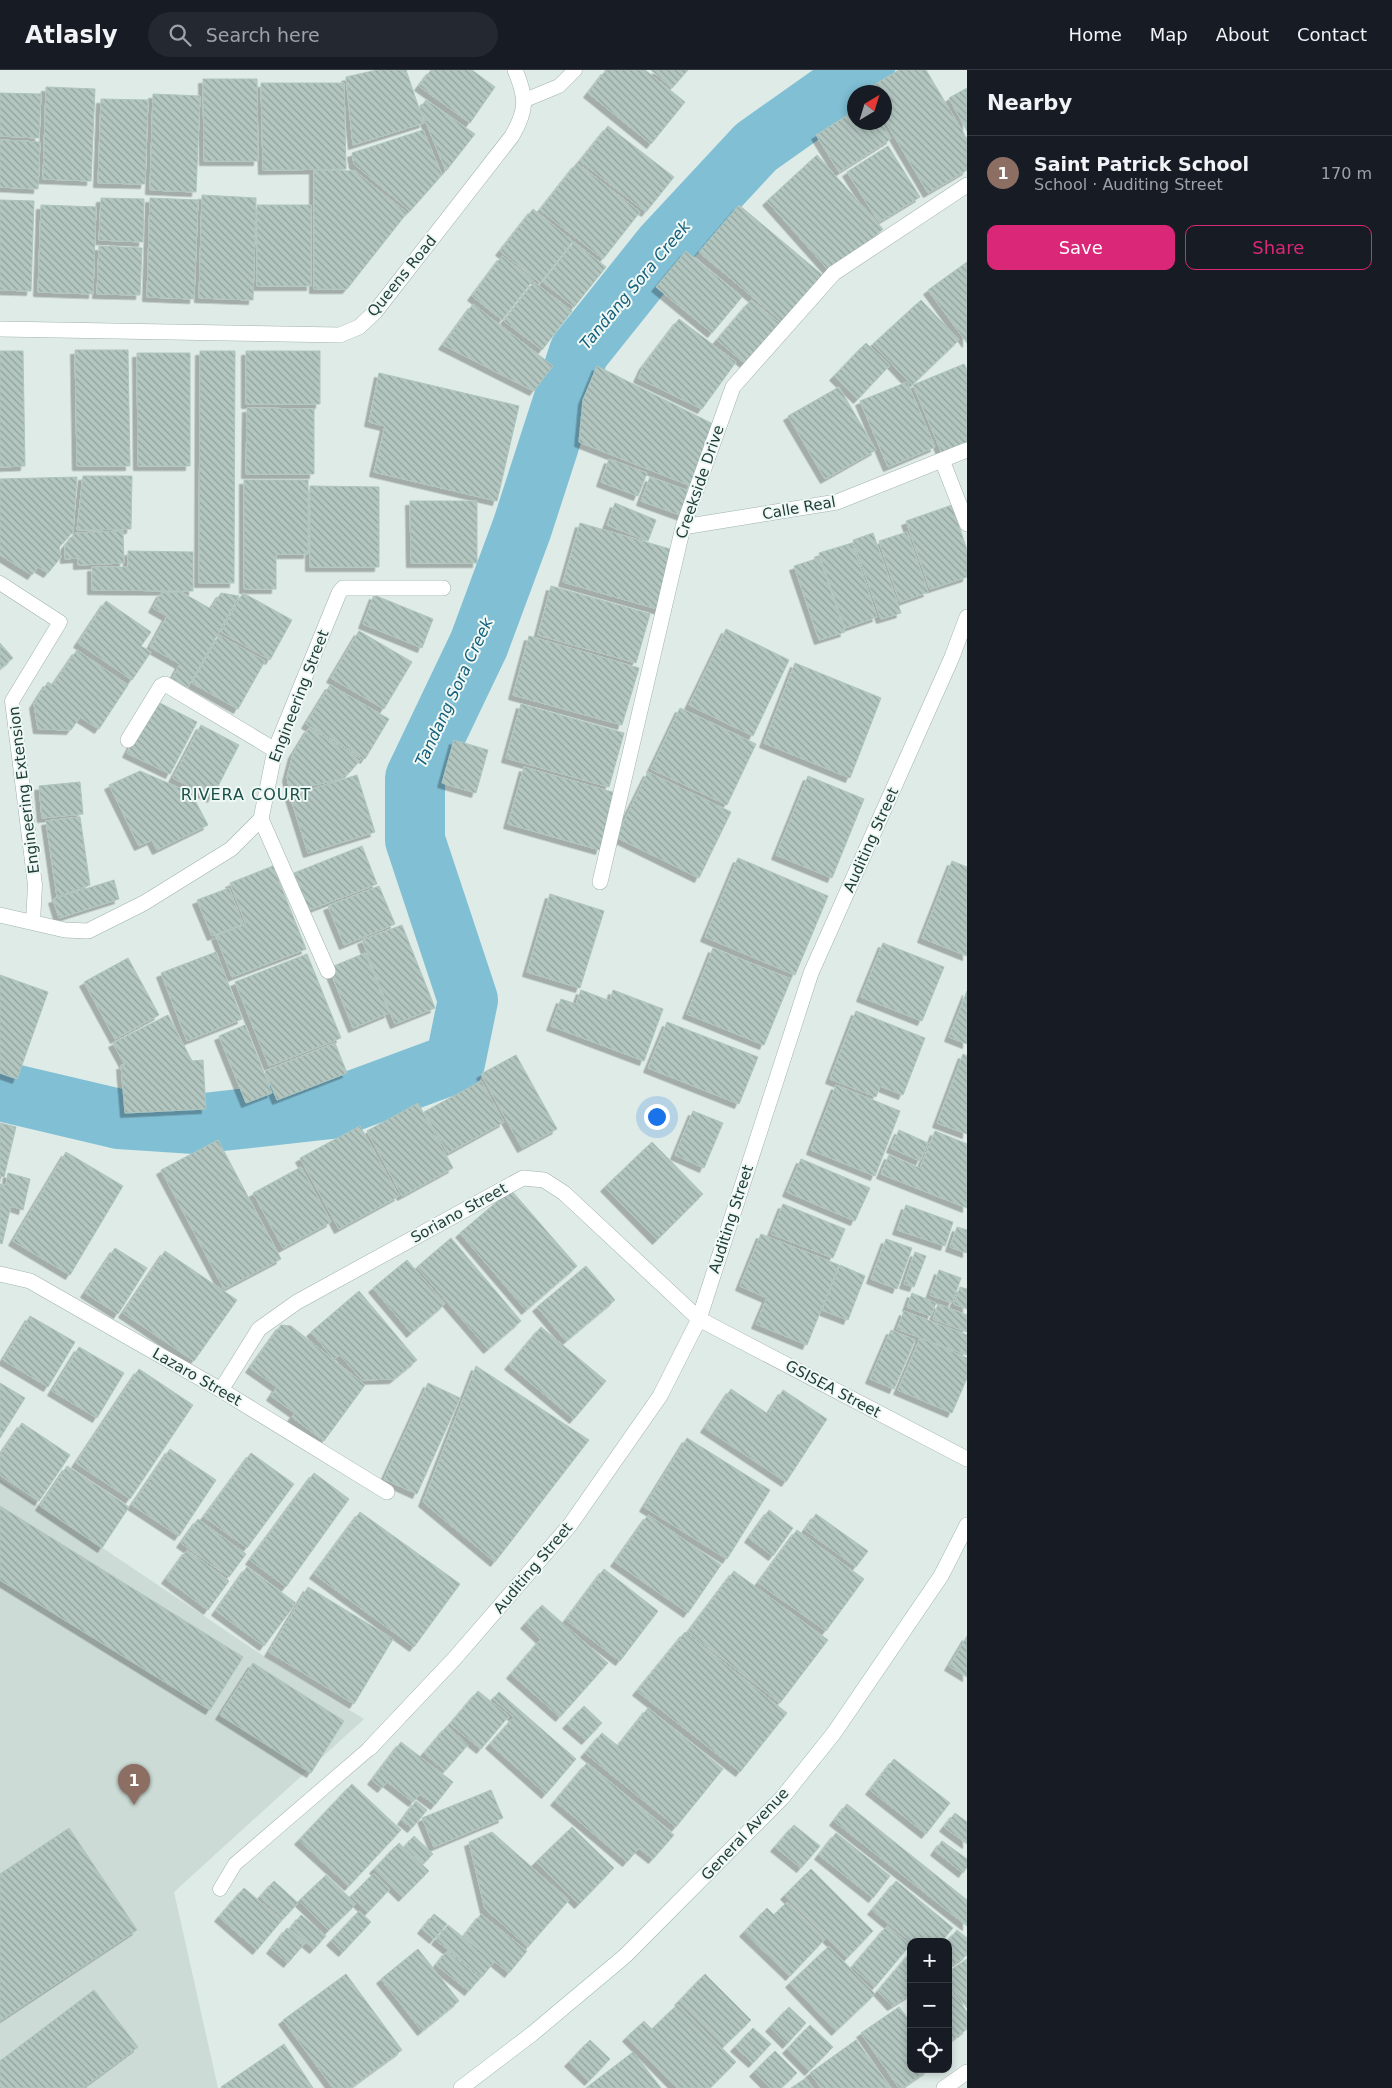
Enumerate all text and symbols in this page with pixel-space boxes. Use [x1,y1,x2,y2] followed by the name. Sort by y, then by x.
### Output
[148,12,498,57] search box
[25,21,118,49] text: Atlasly
[166,21,194,49] icon: search
[206,24,320,46] text: Search here
[1069,24,1122,45] text: Home
[1150,24,1188,45] text: Map
[1216,24,1269,45] text: About
[1297,24,1367,45] text: Contact
[847,85,892,130] north arrow
[987,91,1072,115] text: Nearby
[1034,153,1249,175] text: Saint Patrick School
[997,164,1009,183] text: 1
[1321,164,1372,183] text: 170 m
[1034,175,1223,194] text: School · Auditing Street
[576,216,695,353] water label: Tandang Sora Creek
[987,225,1175,270] button: Save
[1185,225,1372,270] button: Share
[364,232,440,320] street label: Queens Road
[672,423,728,541] street label: Creekside Drive
[761,493,837,523] street label: Calle Real
[411,614,497,769] water label: Tandang Sora Creek
[265,627,333,765] street label: Engineering Street
[5,705,43,875] street label: Engineering Extension
[181,785,311,804] district label: RIVERA COURT
[840,785,902,895] street label: Auditing Street
[644,1104,670,1130] your location
[705,1162,757,1275] street label: Auditing Street
[408,1179,510,1247] street label: Soriano Street
[149,1344,245,1410] street label: Lazaro Street
[782,1356,884,1422] street label: GSISEA Street
[490,1519,576,1617] street label: Auditing Street
[118,1764,150,1805] pin: 1
[698,1784,792,1884] street label: General Avenue
[907,1938,952,2073] map controls
[907,1938,952,1983] button: +
[907,1983,952,2028] button: −
[907,2028,952,2073] button: locate

